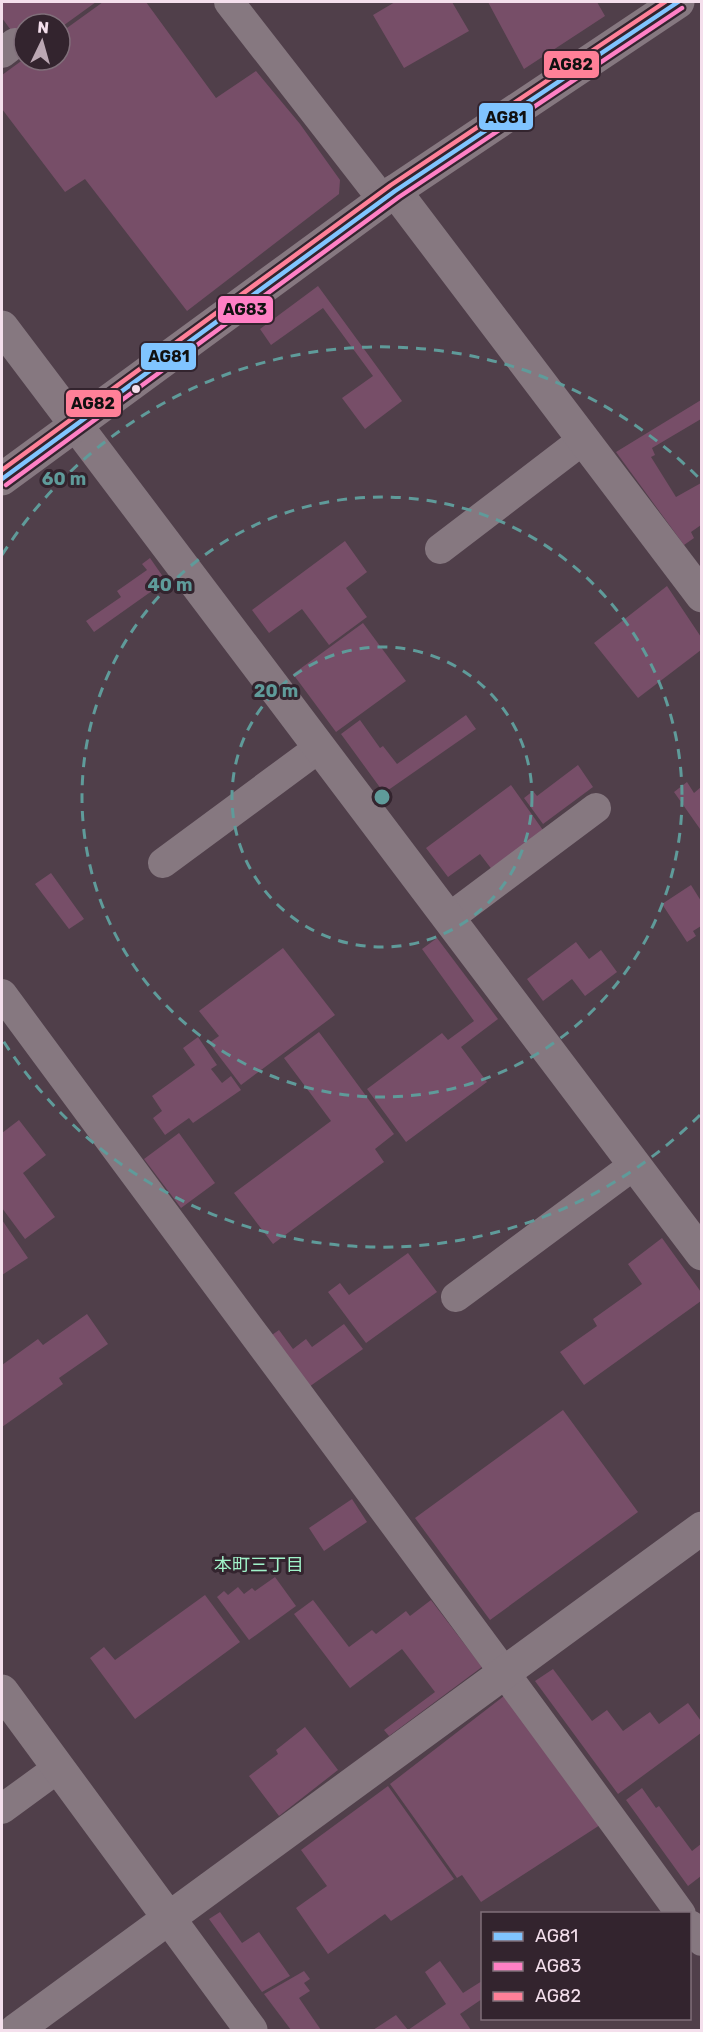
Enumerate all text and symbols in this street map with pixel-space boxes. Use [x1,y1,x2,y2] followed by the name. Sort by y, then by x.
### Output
[12,12,72,72] north arrow
[37,18,50,38] text: N
[543,50,600,79] line badge: AG82
[549,55,593,74] text: AG82
[478,102,534,131] line badge: AG81
[485,108,527,127] text: AG81
[217,295,274,324] line badge: AG83
[223,300,267,319] text: AG83
[140,342,197,371] line badge: AG81
[148,347,190,366] text: AG81
[130,383,142,395] unlabelled marker
[65,389,122,418] line badge: AG82
[71,394,115,413] text: AG82
[42,468,86,490] text: 60 m
[148,574,192,596] text: 40 m
[254,680,298,702] text: 20 m
[372,787,392,807] centre of rings
[214,1554,304,1576] district label: 本町三丁目
[481,1912,691,2020] legend
[535,1925,578,1947] text: AG81
[535,1955,581,1977] text: AG83
[535,1985,581,2007] text: AG82

